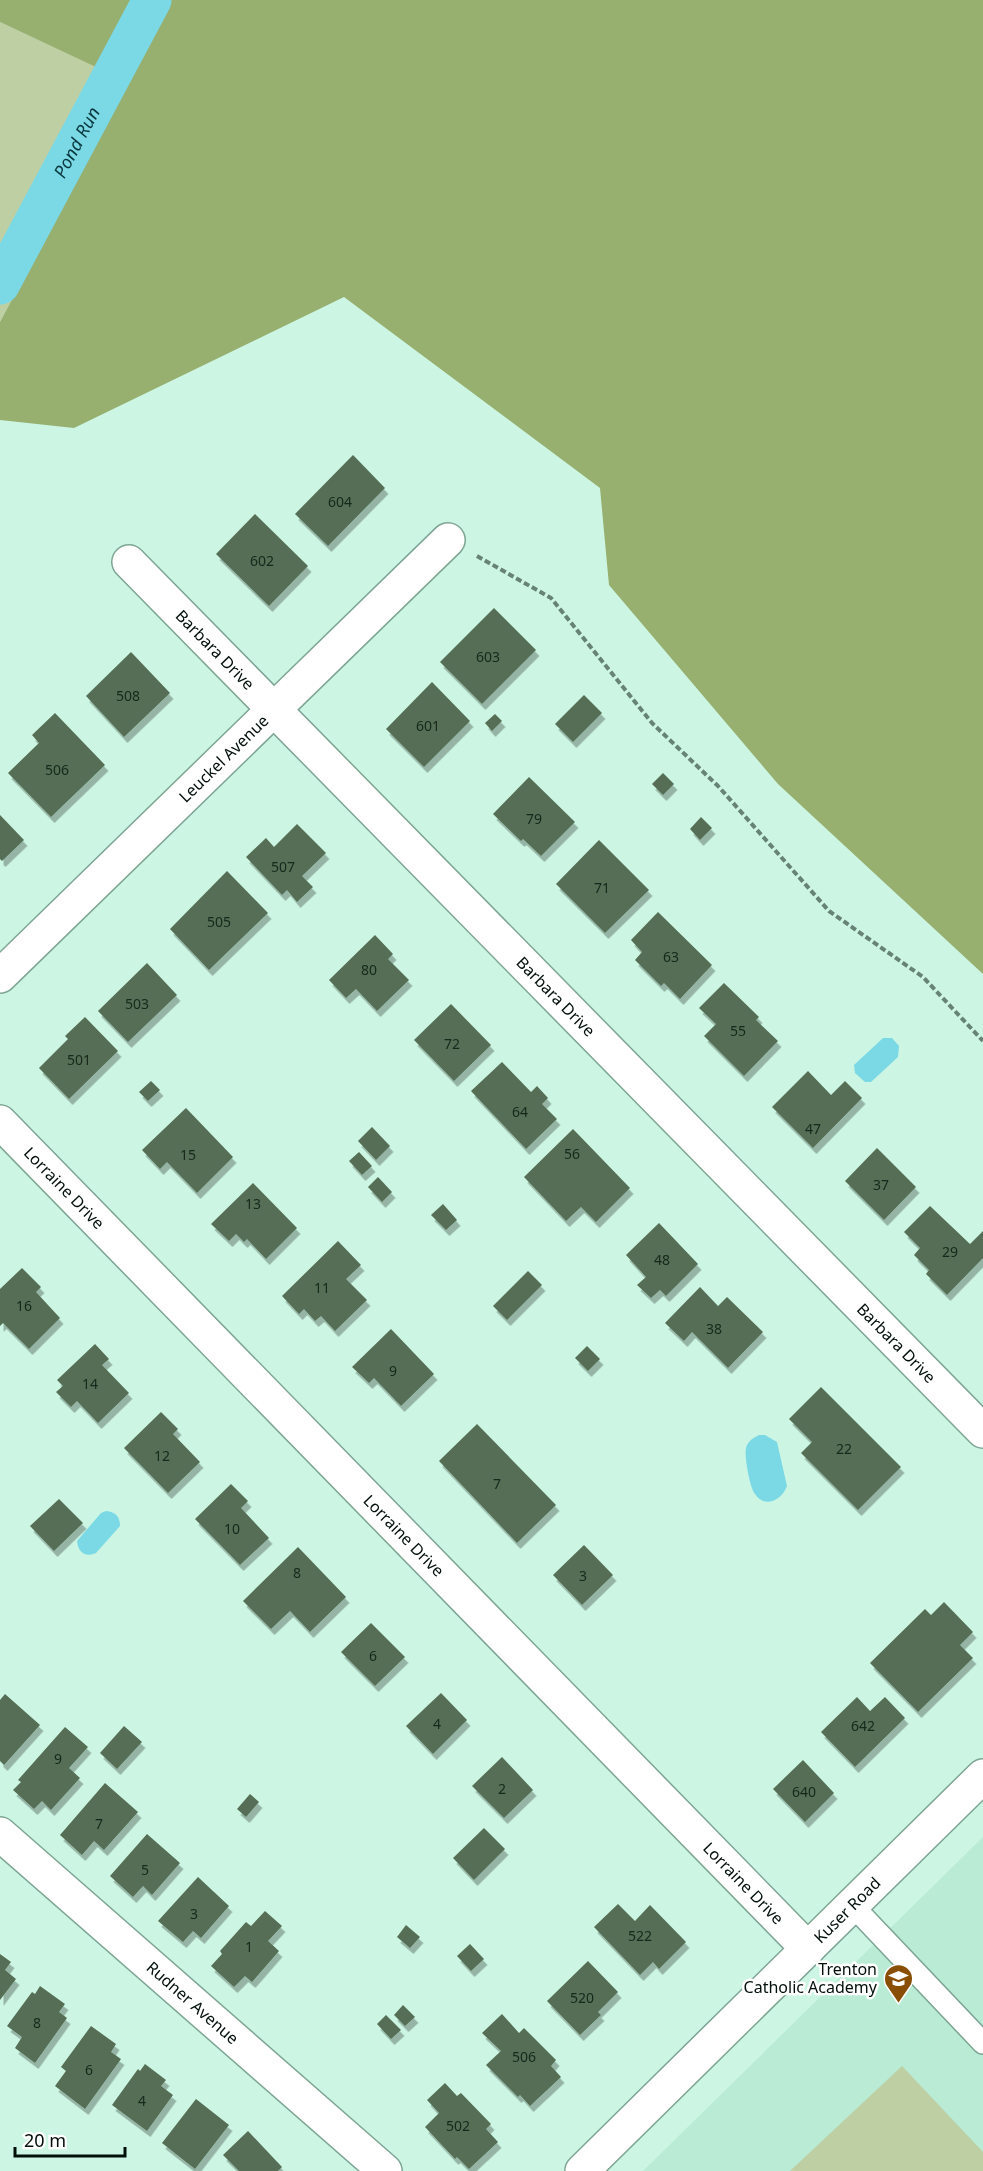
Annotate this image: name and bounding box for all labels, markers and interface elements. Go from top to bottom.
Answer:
water label: Pond Run [48,102,105,182]
house number: 604 [328,492,352,511]
house number: 602 [250,551,274,570]
street label: Barbara Drive [171,605,259,694]
house number: 603 [476,647,500,666]
house number: 508 [116,686,140,705]
street label: Leuckel Avenue [174,710,273,807]
house number: 601 [416,716,440,735]
house number: 506 [45,760,69,779]
house number: 79 [526,809,542,828]
house number: 507 [271,857,295,876]
house number: 71 [594,878,610,897]
house number: 505 [207,912,231,931]
house number: 63 [663,947,679,966]
street label: Barbara Drive [512,952,600,1041]
house number: 80 [361,960,377,979]
house number: 503 [125,994,149,1013]
house number: 55 [730,1021,746,1040]
house number: 72 [444,1034,460,1053]
house number: 501 [67,1050,91,1069]
house number: 64 [512,1102,528,1121]
house number: 47 [805,1119,821,1138]
street label: Lorraine Drive [19,1142,109,1234]
house number: 56 [564,1144,580,1163]
house number: 15 [180,1145,196,1164]
house number: 37 [873,1175,889,1194]
house number: 13 [245,1194,261,1213]
house number: 29 [942,1242,958,1261]
house number: 48 [654,1250,670,1269]
house number: 11 [314,1278,330,1297]
house number: 16 [16,1296,32,1315]
street label: Barbara Drive [852,1298,941,1388]
house number: 38 [706,1319,722,1338]
house number: 9 [389,1361,397,1380]
house number: 14 [82,1374,98,1393]
house number: 22 [836,1439,852,1458]
house number: 12 [154,1446,170,1465]
house number: 7 [493,1474,501,1493]
street label: Lorraine Drive [359,1490,449,1581]
house number: 10 [224,1519,240,1538]
house number: 8 [293,1563,301,1582]
house number: 3 [579,1566,587,1585]
house number: 6 [369,1646,377,1665]
house number: 4 [433,1714,441,1733]
house number: 642 [851,1716,875,1735]
house number: 9 [54,1749,62,1768]
house number: 2 [498,1779,506,1798]
house number: 640 [792,1782,816,1801]
house number: 7 [95,1814,103,1833]
street label: Lorraine Drive [698,1837,789,1929]
house number: 5 [141,1860,149,1879]
street label: Kuser Road [809,1872,885,1948]
house number: 3 [190,1904,198,1923]
house number: 522 [628,1926,652,1945]
house number: 1 [245,1937,253,1956]
street label: Rudner Avenue [142,1956,243,2049]
place label: Trenton Catholic Academy [744,1958,878,1998]
school or university icon: Trenton Catholic Academy [882,1962,914,2004]
house number: 520 [570,1988,594,2007]
house number: 8 [33,2013,41,2032]
house number: 506 [512,2047,536,2066]
house number: 6 [85,2060,93,2079]
house number: 4 [138,2091,146,2110]
house number: 502 [446,2116,470,2135]
scale bar [15,2120,124,2158]
text: 20 m [24,2128,66,2152]

